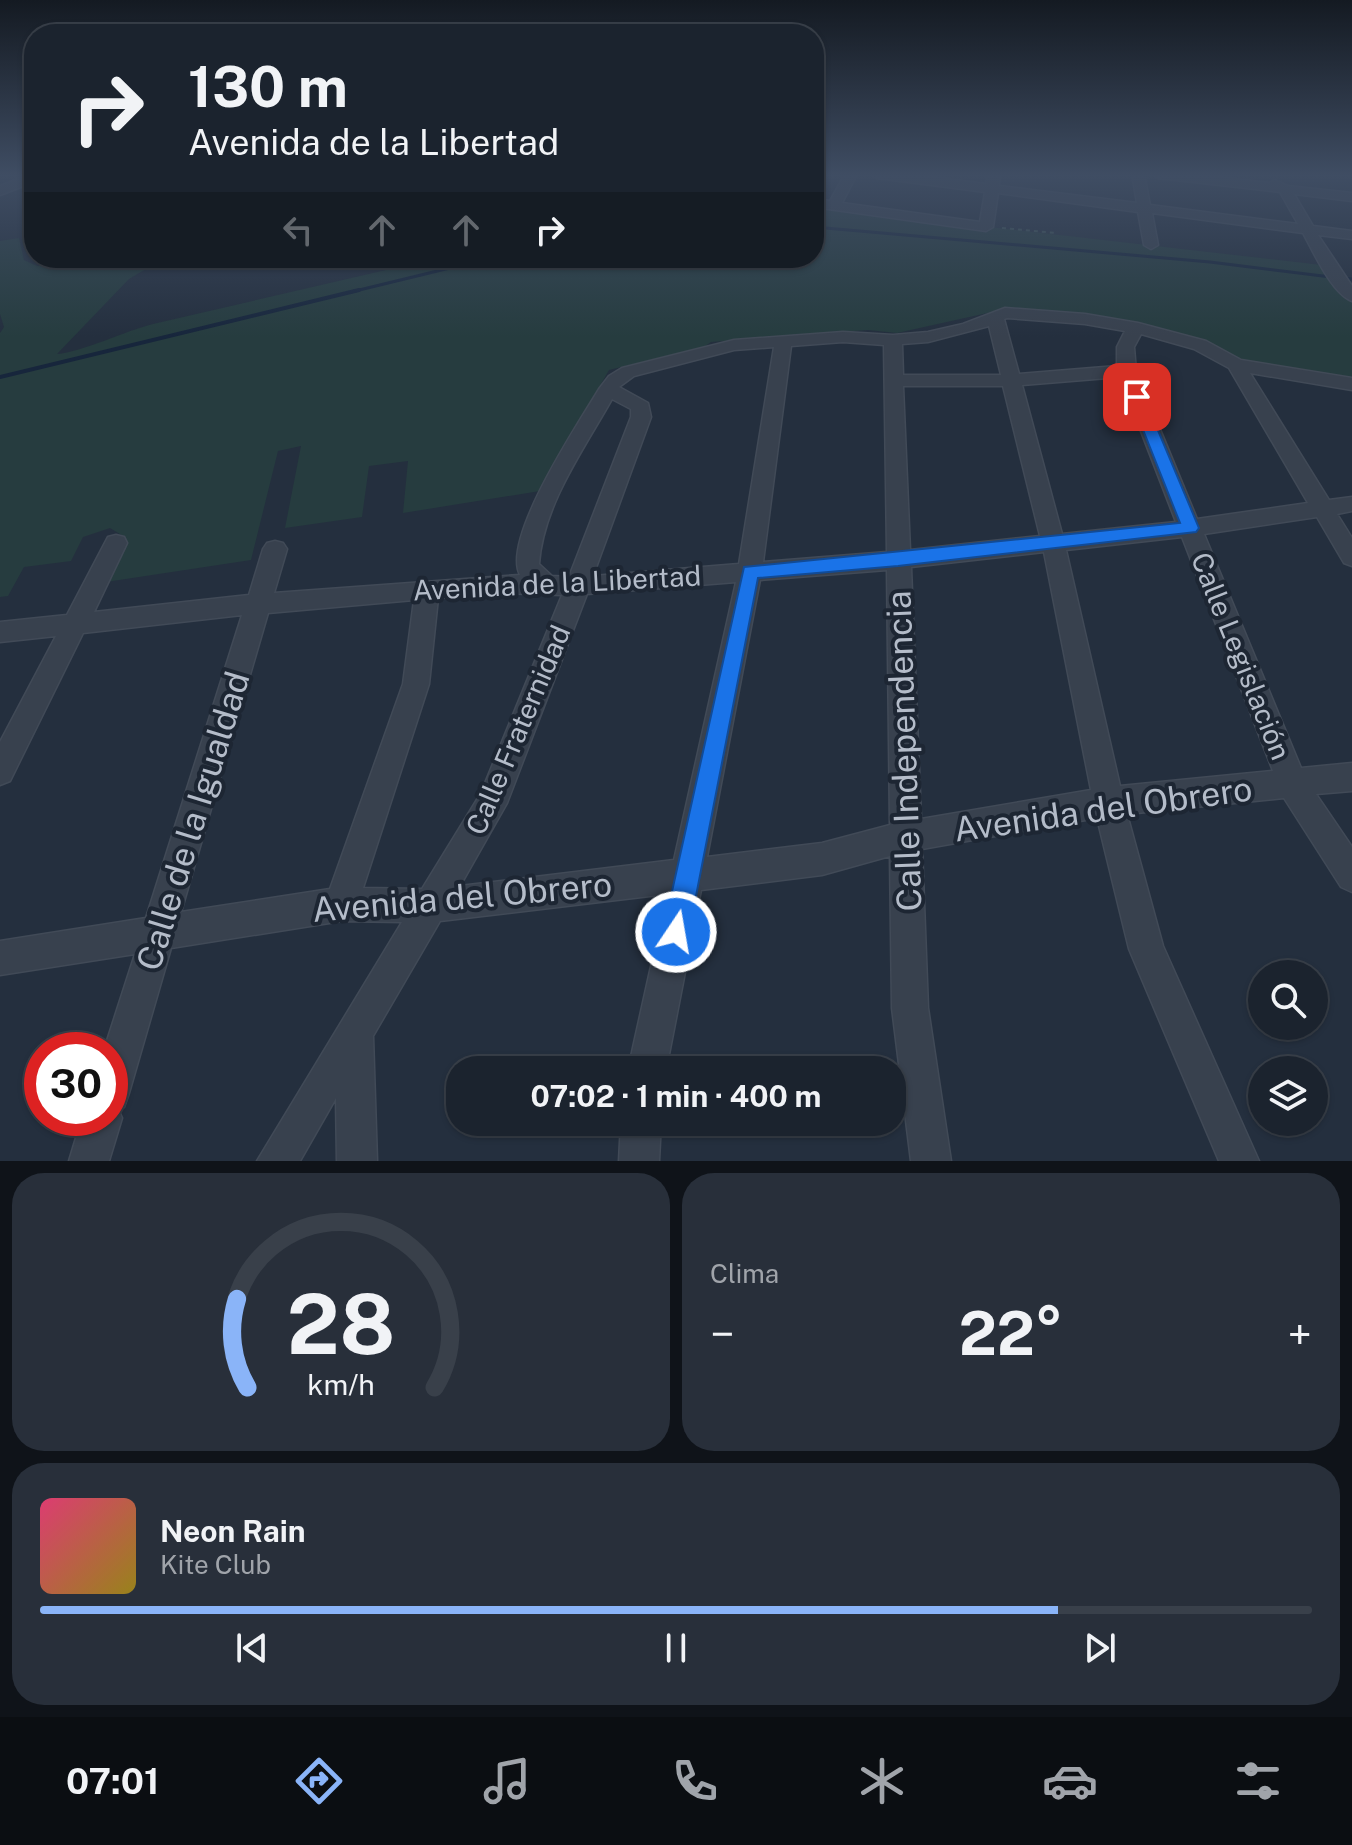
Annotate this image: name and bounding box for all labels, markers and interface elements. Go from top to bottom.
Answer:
text: 130 m [188,54,348,120]
icon: right [56,56,160,160]
text: Avenida de la Libertad [188,121,559,163]
icon: left [276,208,320,252]
icon: ahead [360,208,404,252]
icon: ahead [444,208,488,252]
icon: right [528,208,572,252]
pin [1103,363,1171,431]
icon: arrive [1115,375,1159,419]
street label: Calle Legislación [1185,547,1298,764]
street label: Avenida de la Libertad [412,558,702,607]
street label: Calle Independencia [878,590,930,912]
street label: Calle Fraternidad [459,620,577,839]
street label: Calle de la Igualdad [129,667,257,975]
street label: Avenida del Obrero [951,768,1255,850]
street label: Avenida del Obrero [310,864,614,930]
position arrow [634,890,718,974]
map controls [1248,960,1328,1136]
button: search [1248,960,1328,1040]
speed limit sign: 30 [24,1032,128,1136]
button: layers [1248,1056,1328,1136]
text: 07:02 · 1 min · 400 m [531,1078,821,1114]
text: Clima [710,1258,779,1289]
text: 28 [287,1275,395,1373]
text: 22° [959,1298,1063,1369]
text: − [710,1308,734,1360]
text: + [1288,1308,1312,1360]
text: km/h [307,1368,375,1401]
text: Neon Rain [160,1513,306,1549]
text: Kite Club [160,1549,271,1580]
icon: previous [230,1626,274,1670]
icon: pause [654,1626,698,1670]
icon: next [1078,1626,1122,1670]
icon: directions [291,1753,347,1809]
icon: music [479,1753,535,1809]
icon: phone [667,1753,723,1809]
icon: climate [854,1753,910,1809]
icon: car [1042,1753,1098,1809]
icon: filters [1230,1753,1286,1809]
text: 07:01 [66,1760,159,1802]

